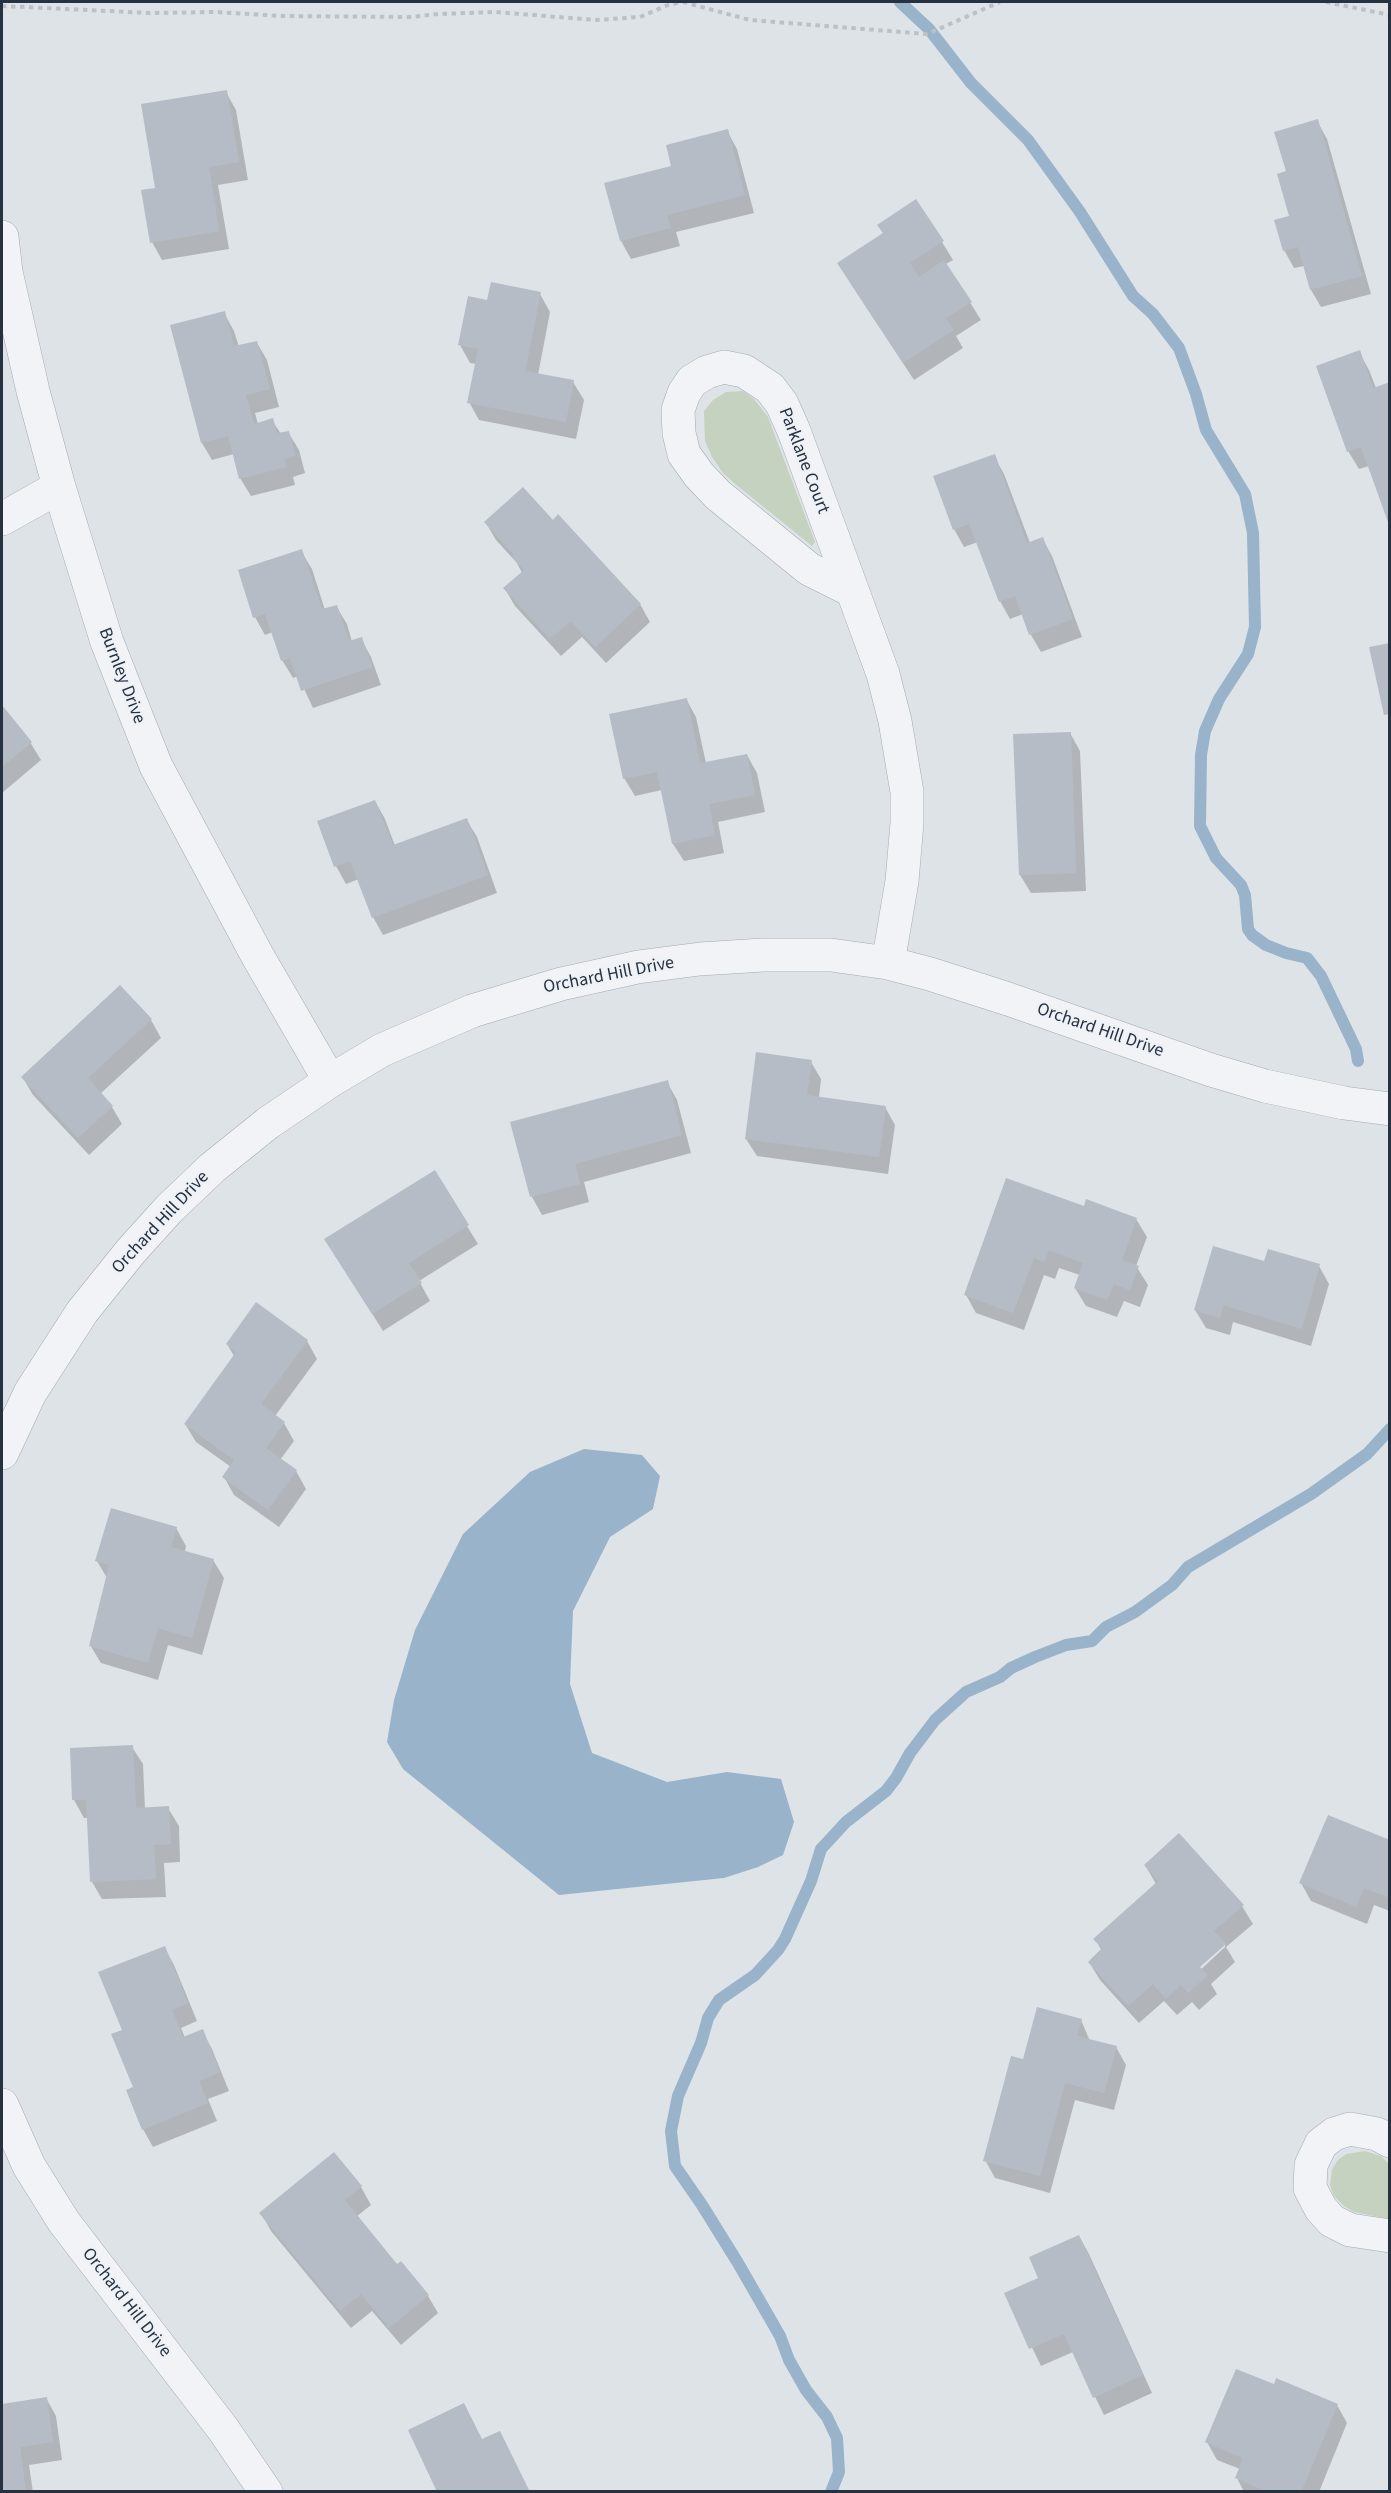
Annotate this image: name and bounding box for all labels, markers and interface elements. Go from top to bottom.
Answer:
street label: Parklane Court [773,405,833,517]
street label: Burnley Drive [93,625,149,727]
street label: Orchard Hill Drive [542,953,676,999]
street label: Orchard Hill Drive [1034,999,1166,1063]
street label: Orchard Hill Drive [108,1167,214,1279]
street label: Orchard Hill Drive [77,2244,175,2362]

